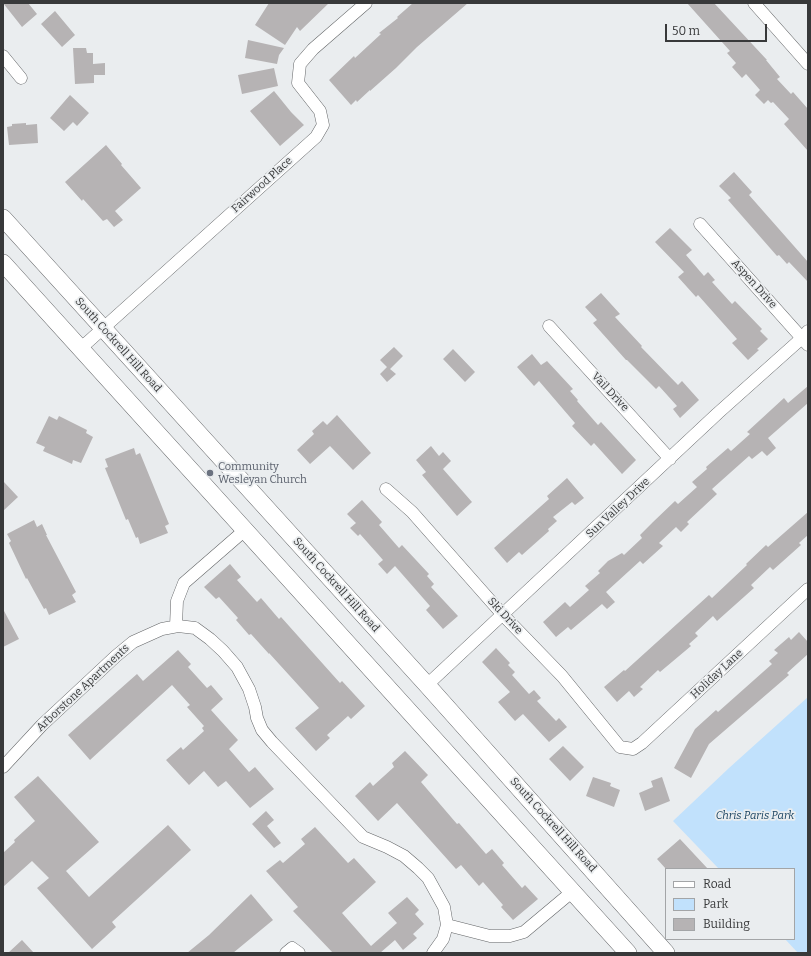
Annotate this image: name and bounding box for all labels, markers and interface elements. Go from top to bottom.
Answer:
scale bar [667,16,769,42]
text: 50 m [672,24,700,38]
street label: Fairwood Place [229,154,295,216]
street label: Aspen Drive [728,257,780,311]
street label: South Cockrell Hill Road [72,295,164,395]
street label: Vail Drive [589,370,631,414]
place label: Community Wesleyan Church [218,460,307,486]
marker: Community Wesleyan Church [205,468,215,478]
street label: Sun Valley Drive [583,475,653,541]
street label: South Cockrell Hill Road [290,535,382,635]
street label: Ski Drive [485,595,525,637]
street label: Arborstone Apartments [34,642,132,734]
street label: Holiday Lane [688,647,746,701]
street label: South Cockrell Hill Road [507,775,599,875]
park label: Chris Paris Park [716,809,794,823]
legend [665,868,795,940]
text: Road [703,877,731,891]
text: Park [703,897,728,911]
text: Building [703,917,750,931]

